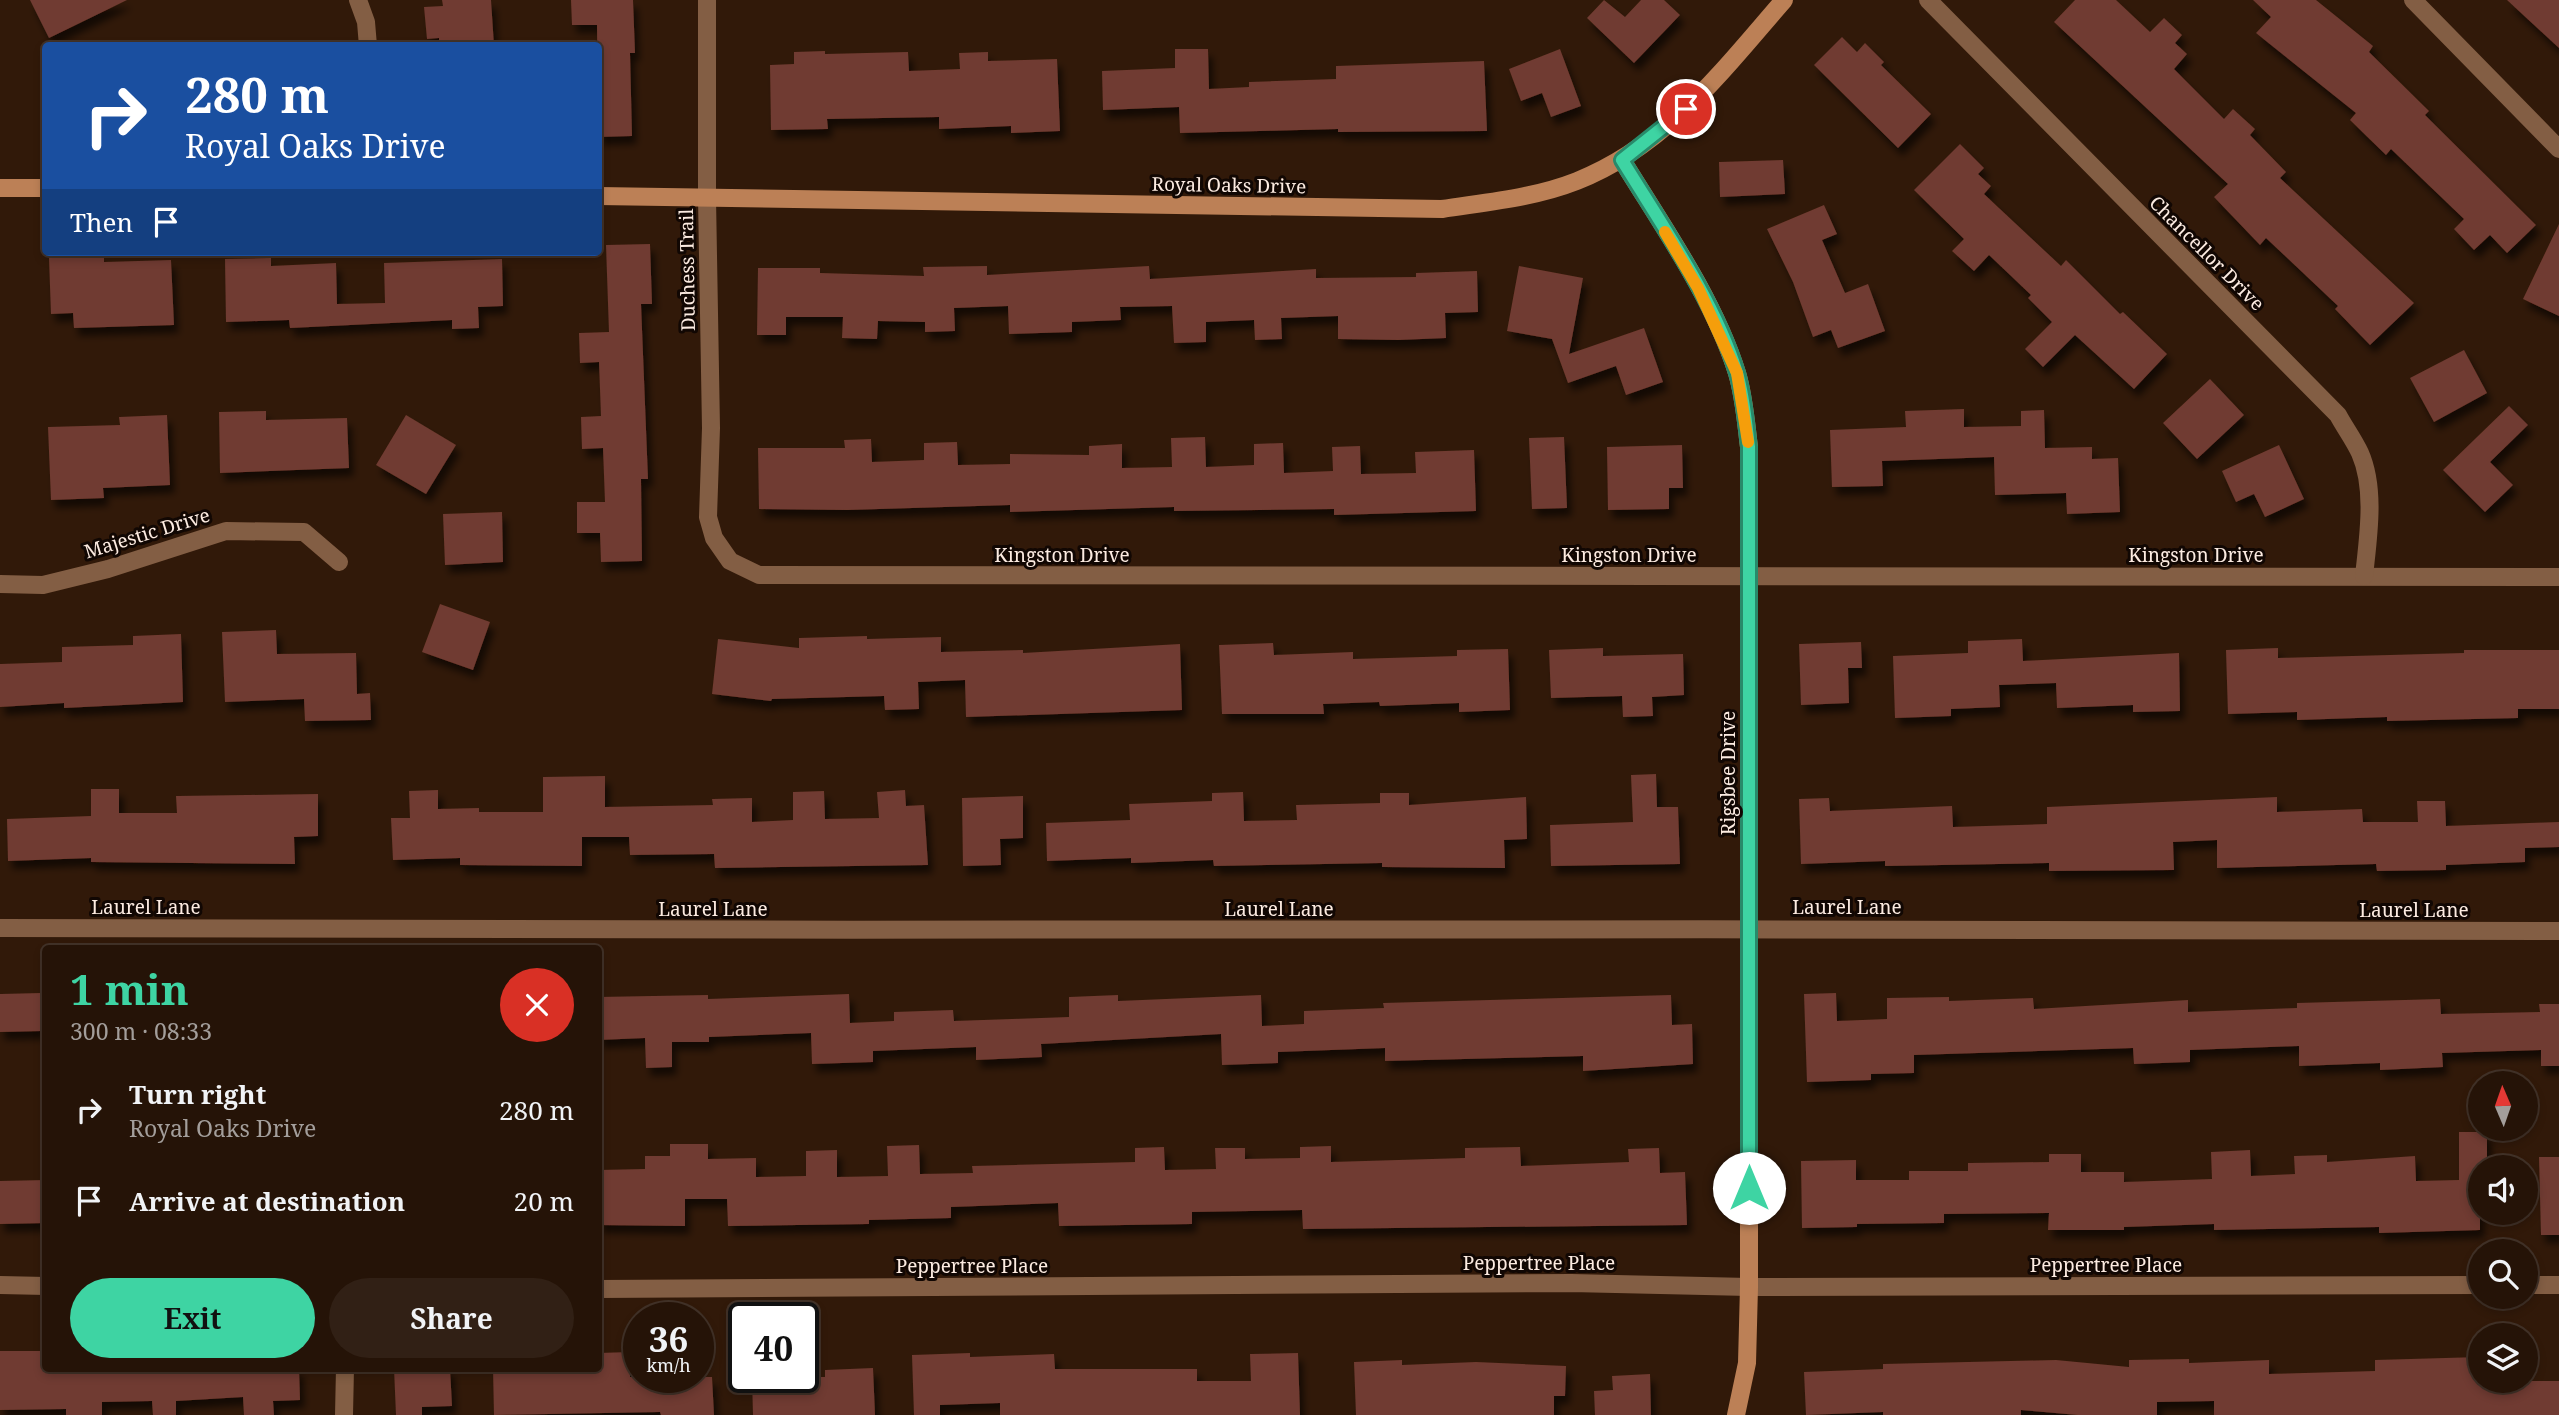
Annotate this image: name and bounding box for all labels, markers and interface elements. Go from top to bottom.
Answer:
text: 280 m [185,61,329,127]
icon: right [70,70,161,161]
pin [1656,79,1716,139]
icon: arrive [1667,90,1705,128]
text: Royal Oaks Drive [185,124,446,167]
street label: Royal Oaks Drive [1151,171,1307,199]
street label: Chancellor Drive [2144,190,2270,316]
icon: arrive [147,203,185,241]
text: Then [70,204,133,240]
street label: Duchess Trail [673,208,701,331]
street label: Majestic Drive [81,502,213,564]
street label: Kingston Drive [994,542,1130,568]
street label: Kingston Drive [1561,542,1697,568]
street label: Kingston Drive [2128,542,2264,568]
street label: Rigsbee Drive [1715,711,1741,835]
street label: Laurel Lane [91,894,201,920]
street label: Laurel Lane [1792,894,1902,920]
street label: Laurel Lane [658,896,768,922]
street label: Laurel Lane [1224,896,1334,922]
street label: Laurel Lane [2359,897,2469,923]
text: 1 min [70,960,189,1017]
button: close [500,968,574,1042]
text: 300 m · 08:33 [70,1015,212,1047]
north arrow [2468,1071,2538,1141]
map controls [2468,1071,2538,1393]
text: Turn right [129,1076,266,1112]
icon: right [70,1091,108,1129]
text: 280 m [499,1092,574,1128]
text: Royal Oaks Drive [129,1112,316,1144]
position arrow [1712,1151,1786,1225]
button: sound [2468,1155,2538,1225]
icon: arrive [70,1182,108,1220]
text: Arrive at destination [129,1183,405,1219]
text: 20 m [514,1183,574,1219]
button: search [2468,1239,2538,1309]
street label: Peppertree Place [1463,1250,1615,1276]
street label: Peppertree Place [2030,1252,2182,1278]
street label: Peppertree Place [896,1253,1048,1279]
button: Exit [70,1278,315,1358]
button: Share [329,1278,574,1358]
speed limit sign: 40 [728,1302,819,1393]
text: 36 [649,1315,688,1362]
button: layers [2468,1323,2538,1393]
text: km/h [646,1353,691,1377]

